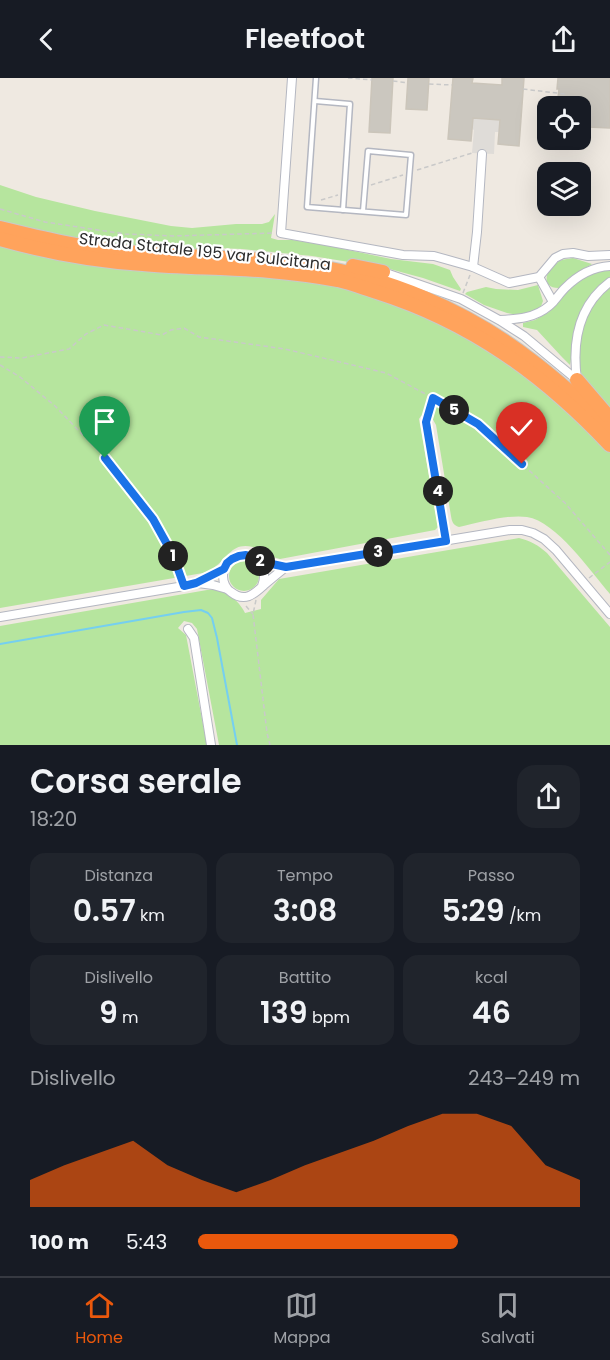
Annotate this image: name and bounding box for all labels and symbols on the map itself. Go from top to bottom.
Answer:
street label: Strada Statale 195 var Sulcitana [78,227,332,276]
pin: 5 [439,395,469,425]
pin [79,396,130,458]
pin [496,402,547,464]
pin: 4 [423,476,453,506]
pin: 3 [363,537,393,567]
pin: 1 [158,541,188,571]
pin: 2 [245,546,275,576]

